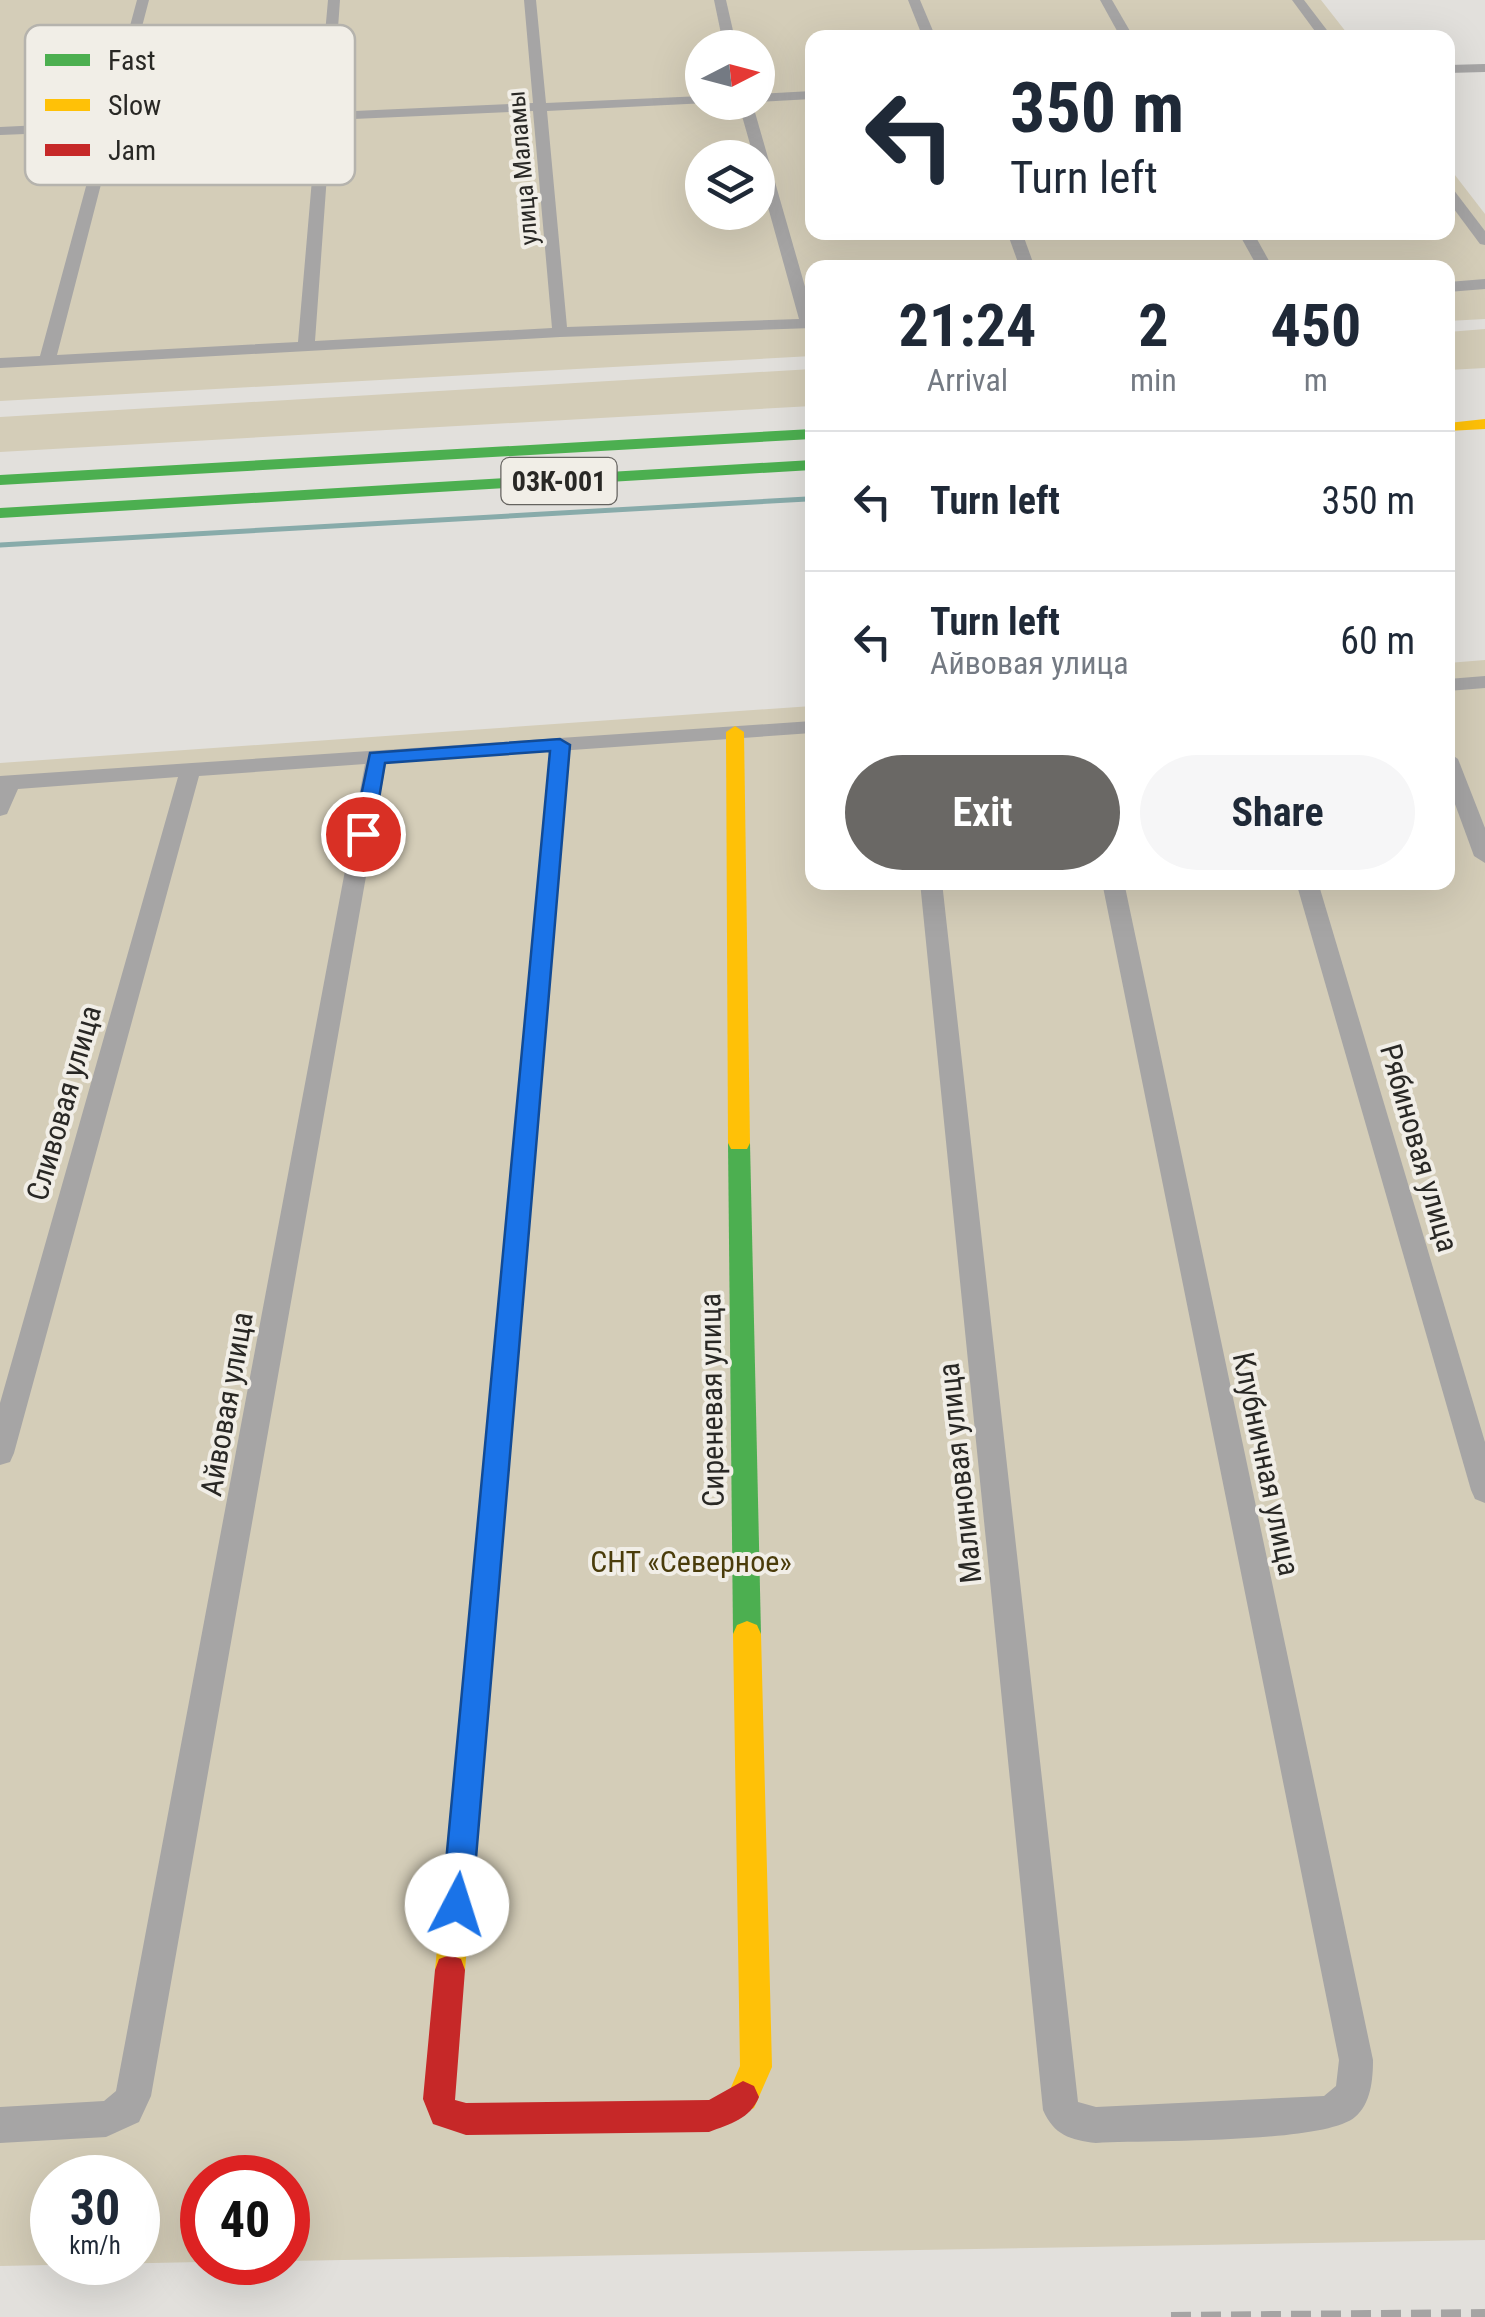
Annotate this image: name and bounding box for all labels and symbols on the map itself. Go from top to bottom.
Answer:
legend [25,25,355,185]
north arrow [685,30,775,120]
text: Fast [108,44,155,77]
text: Slow [108,89,161,122]
street label: улица Маламы [501,90,544,246]
text: Jam [108,134,156,167]
road number: 03К-001 [502,458,616,504]
pin [321,792,406,877]
street label: Сливовая улица [19,1001,108,1204]
street label: Рябиновая улица [1373,1040,1466,1256]
street label: Сиреневая улица [692,1293,731,1507]
street label: Айвовая улица [193,1309,260,1499]
street label: Клубничная улица [1226,1349,1307,1579]
street label: Малиновая улица [931,1361,988,1585]
park label: СНТ «Северное» [590,1544,792,1579]
position arrow [405,1853,509,1957]
speed limit sign: 40 [180,2155,310,2285]

